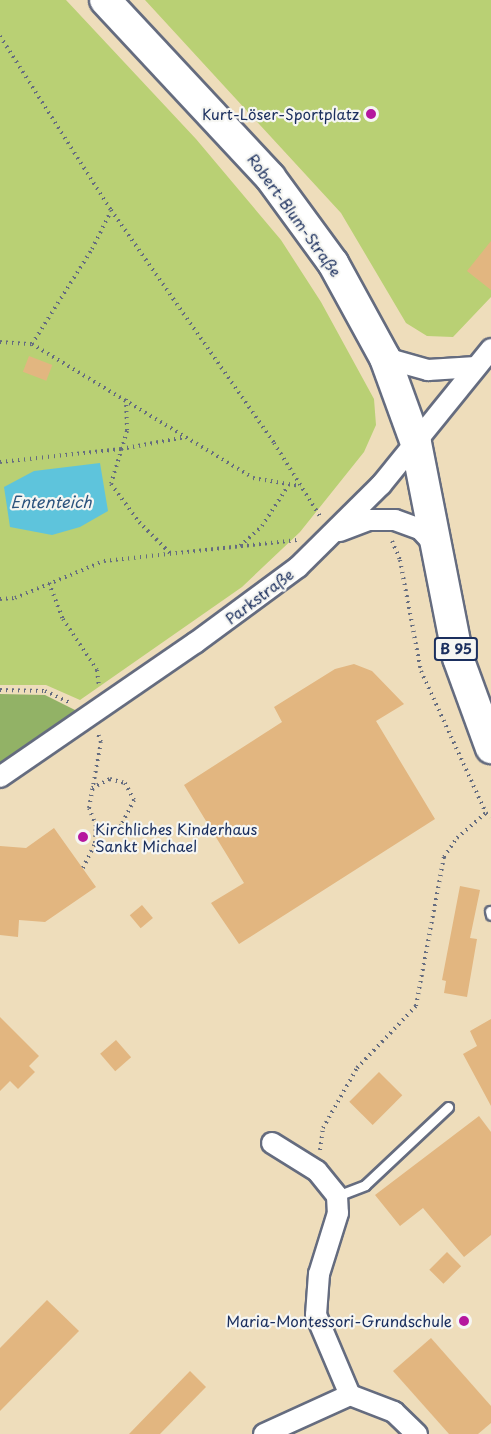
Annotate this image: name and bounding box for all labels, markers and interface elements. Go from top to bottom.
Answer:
place label: Kurt-Löser-Sportplatz [202,105,359,123]
marker: Kurt-Löser-Sportplatz [364,107,378,121]
street label: Robert-Blum-Straße [244,150,346,280]
water label: Ententeich [10,491,92,511]
street label: Parkstraße [221,565,297,627]
road number: B 95 [434,638,478,660]
place label: Kirchliches Kinderhaus Sankt Michael [95,819,258,854]
marker: Kirchliches Kinderhaus Sankt Michael [76,830,90,844]
place label: Maria-Montessori-Grundschule [226,1312,452,1330]
marker: Maria-Montessori-Grundschule [457,1314,471,1328]

